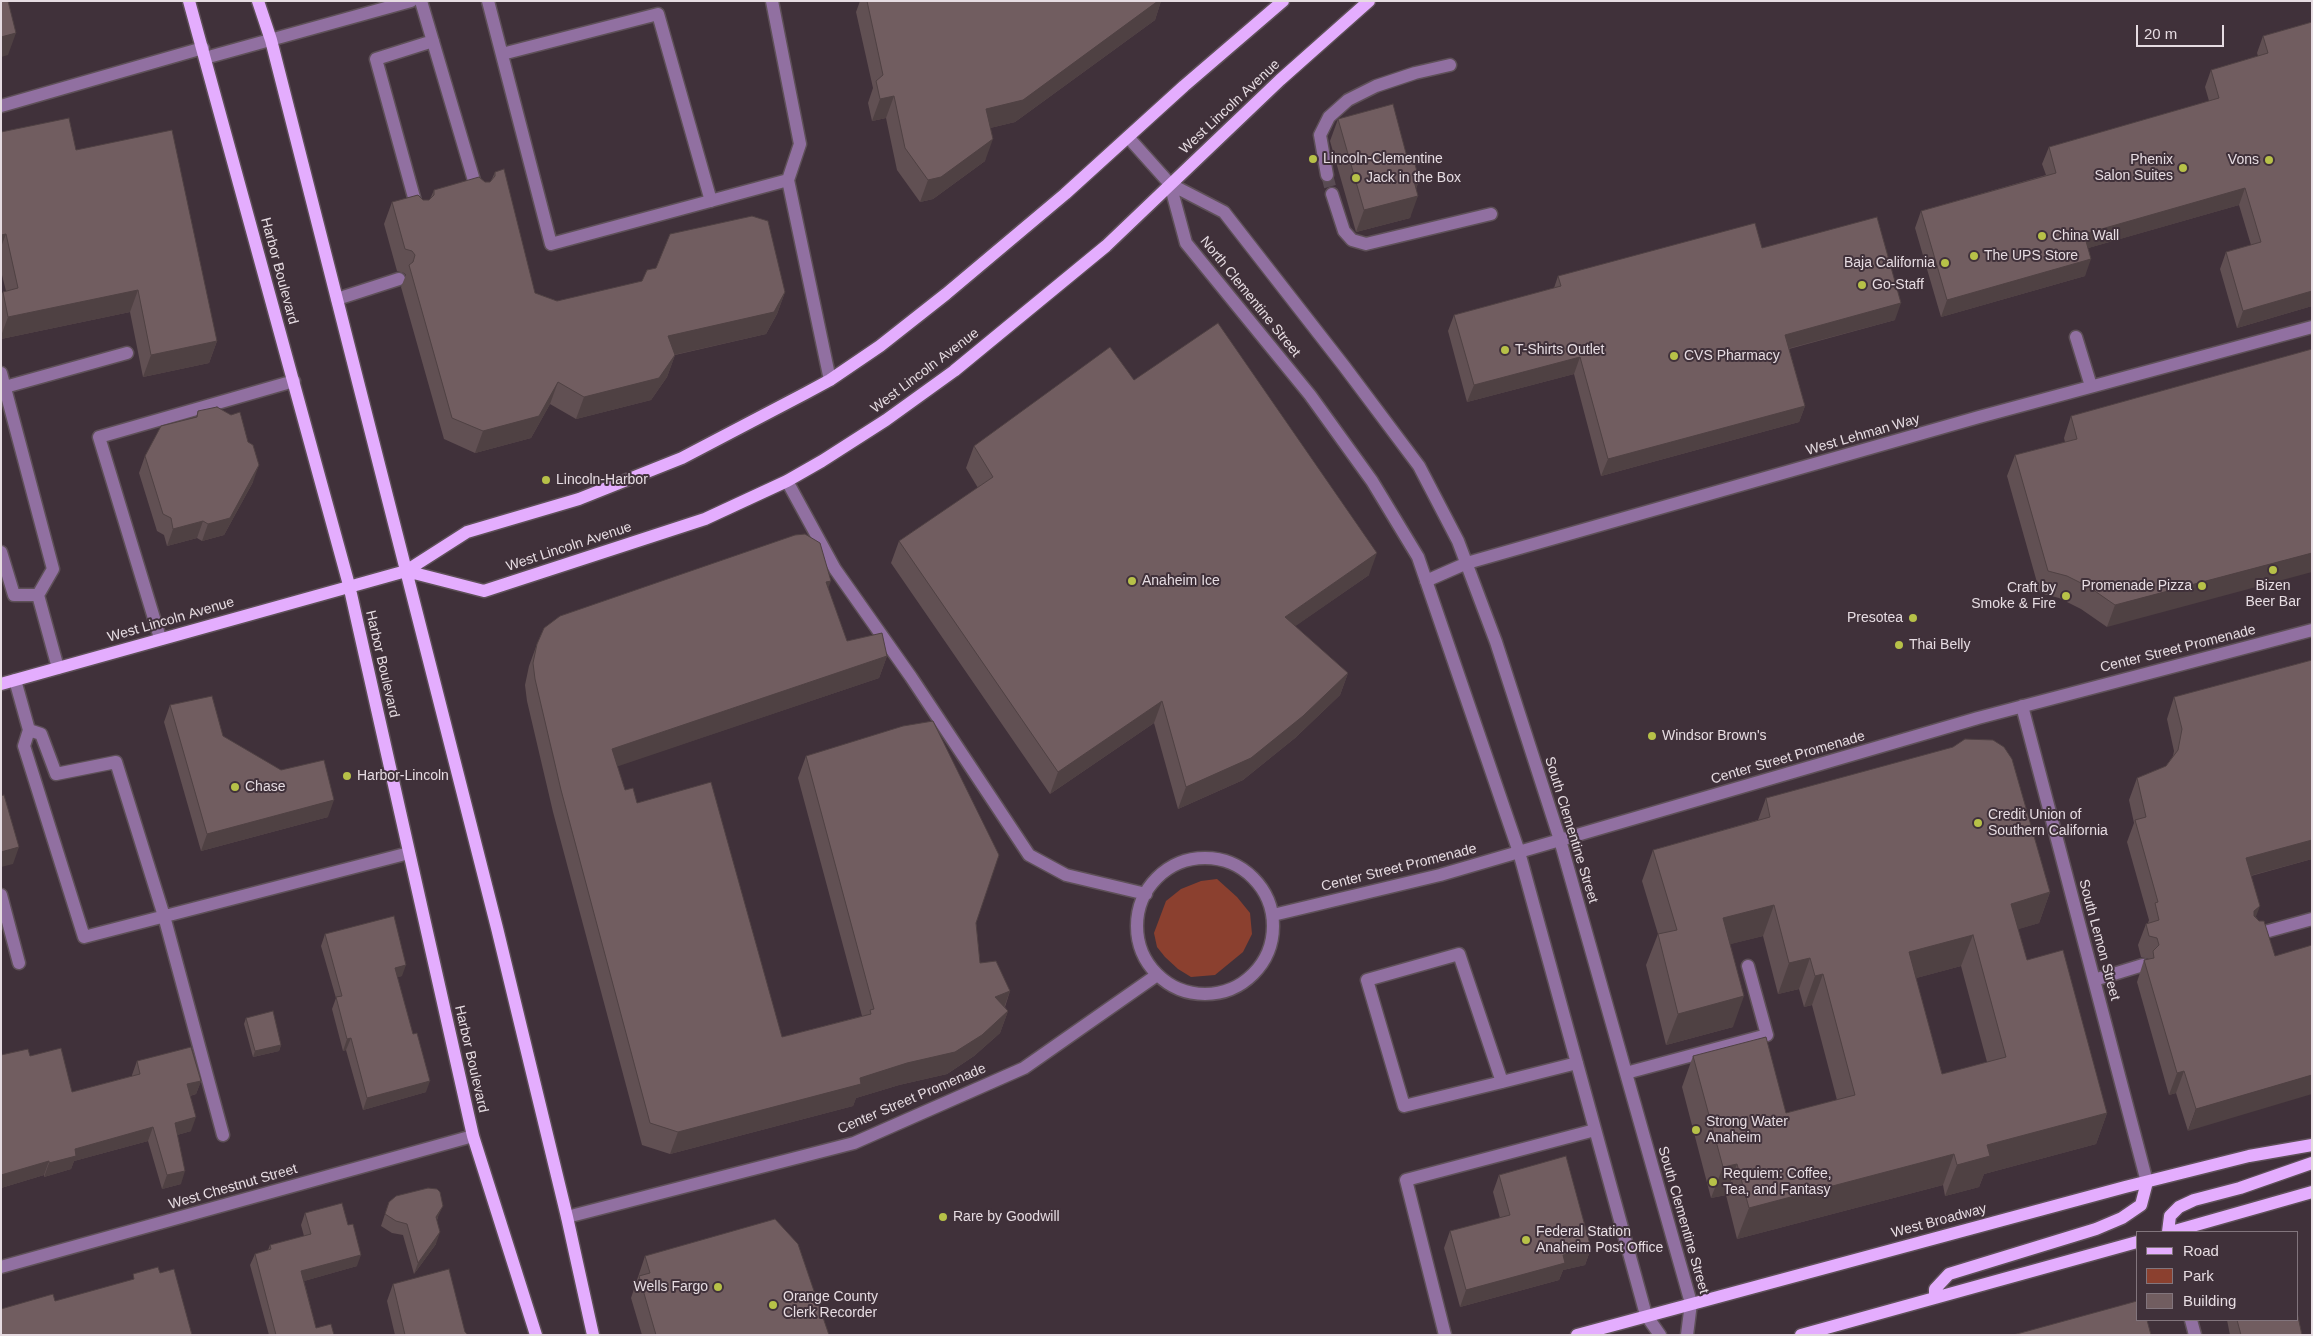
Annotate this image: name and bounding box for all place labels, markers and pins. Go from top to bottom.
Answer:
place label: Lincoln-Clementine [1323,151,1443,167]
place label: Phenix Salon Suites [2094,152,2173,184]
place label: Vons [2228,152,2259,168]
marker: Lincoln-Clementine [1307,153,1319,165]
marker: Vons [2263,154,2275,166]
marker: Phenix Salon Suites [2177,162,2189,174]
place label: Jack in the Box [1366,170,1461,186]
marker: Jack in the Box [1350,172,1362,184]
place label: China Wall [2052,228,2119,244]
marker: China Wall [2036,230,2048,242]
place label: The UPS Store [1984,248,2078,264]
marker: The UPS Store [1968,250,1980,262]
place label: Baja California [1844,255,1935,271]
marker: Baja California [1939,257,1951,269]
place label: Go-Staff [1872,277,1924,293]
marker: Go-Staff [1856,279,1868,291]
place label: T-Shirts Outlet [1515,342,1604,358]
marker: T-Shirts Outlet [1499,344,1511,356]
place label: CVS Pharmacy [1684,348,1780,364]
marker: CVS Pharmacy [1668,350,1680,362]
place label: Lincoln-Harbor [556,472,648,488]
marker: Lincoln-Harbor [540,474,552,486]
marker: Bizen Beer Bar [2267,564,2279,576]
place label: Anaheim Ice [1142,573,1220,589]
marker: Anaheim Ice [1126,575,1138,587]
place label: Promenade Pizza [2081,578,2192,594]
place label: Bizen Beer Bar [2245,578,2301,610]
place label: Craft by Smoke & Fire [1971,580,2056,612]
marker: Promenade Pizza [2196,580,2208,592]
marker: Craft by Smoke & Fire [2060,590,2072,602]
place label: Presotea [1847,610,1903,626]
marker: Presotea [1907,612,1919,624]
place label: Thai Belly [1909,637,1970,653]
marker: Thai Belly [1893,639,1905,651]
place label: Windsor Brown's [1662,728,1767,744]
marker: Windsor Brown's [1646,730,1658,742]
place label: Harbor-Lincoln [357,768,449,784]
marker: Harbor-Lincoln [341,770,353,782]
place label: Chase [245,779,285,795]
marker: Chase [229,781,241,793]
place label: Credit Union of Southern California [1988,807,2108,840]
marker: Credit Union of Southern California [1972,817,1984,829]
place label: Strong Water Anaheim [1706,1114,1788,1146]
marker: Strong Water Anaheim [1690,1124,1702,1136]
place label: Requiem: Coffee, Tea, and Fantasy [1723,1166,1832,1198]
marker: Requiem: Coffee, Tea, and Fantasy [1707,1176,1719,1188]
place label: Rare by Goodwill [953,1209,1060,1225]
marker: Rare by Goodwill [937,1211,949,1223]
place label: Federal Station Anaheim Post Office [1536,1224,1663,1256]
marker: Federal Station Anaheim Post Office [1520,1234,1532,1246]
place label: Wells Fargo [634,1279,708,1295]
marker: Wells Fargo [712,1281,724,1293]
place label: Orange County Clerk Recorder [783,1289,878,1321]
marker: Orange County Clerk Recorder [767,1299,779,1311]

